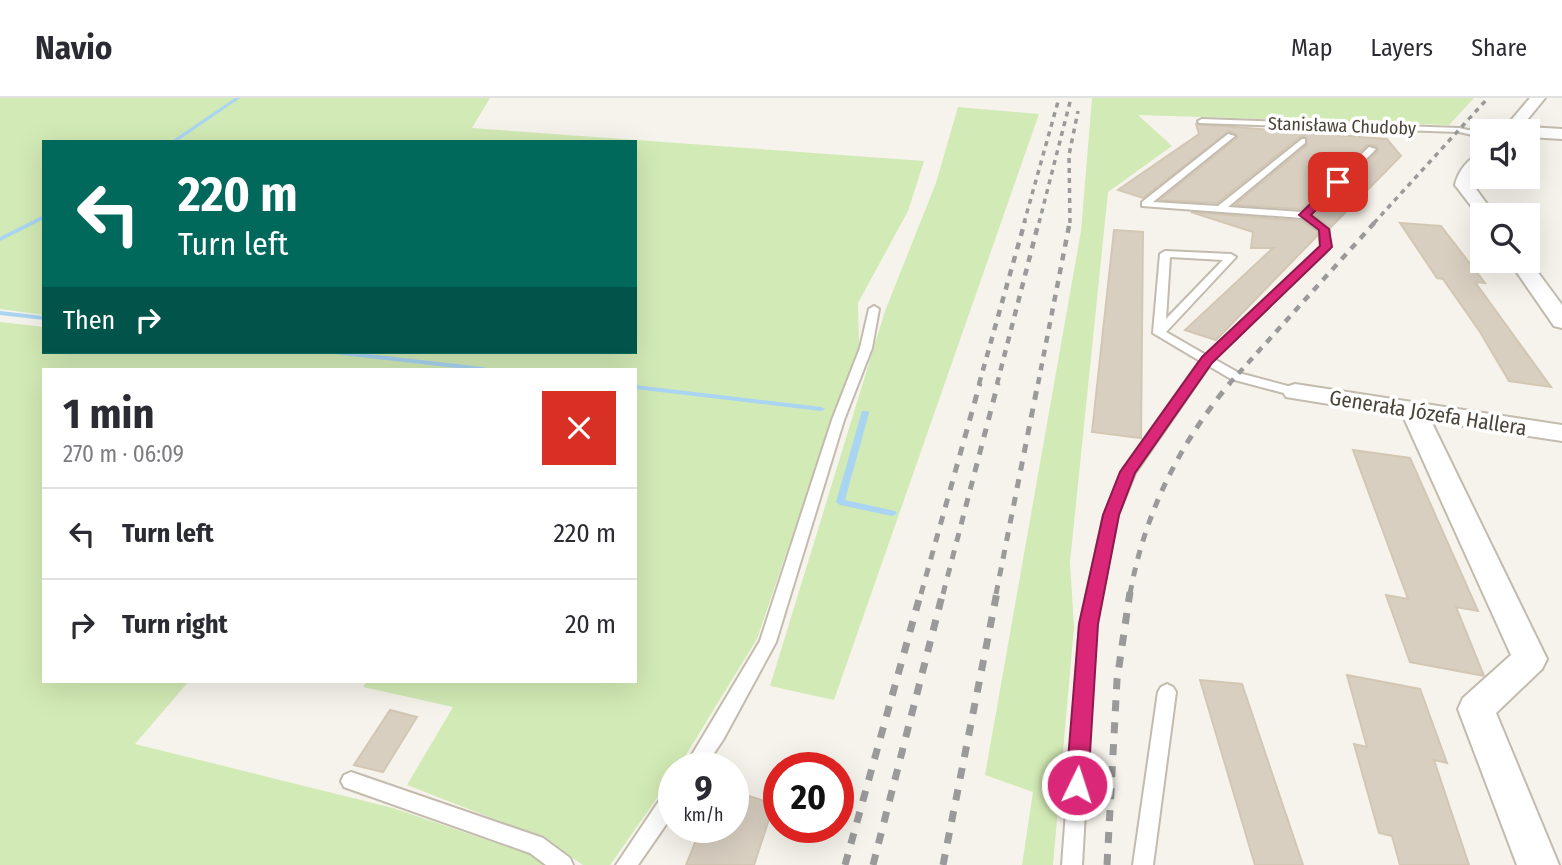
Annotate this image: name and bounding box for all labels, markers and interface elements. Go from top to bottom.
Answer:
text: Navio [35,28,112,68]
text: Map [1291,34,1333,62]
text: Layers [1371,34,1433,62]
text: Share [1471,34,1527,62]
street label: Stanisława Chudoby [1268,112,1416,140]
map controls [1470,119,1540,273]
button: sound [1470,119,1540,189]
pin [1308,152,1368,212]
icon: arrive [1319,163,1357,201]
text: 220 m [178,165,298,224]
icon: left [63,168,154,259]
button: search [1470,203,1540,273]
text: Turn left [178,225,288,263]
icon: right [129,301,167,339]
text: Then [63,305,115,336]
street label: Generała Józefa Hallera [1328,385,1528,441]
text: 1 min [63,389,154,439]
button: close [542,391,616,465]
text: 270 m · 06:09 [63,440,184,468]
icon: left [63,515,101,553]
text: Turn left [122,518,214,549]
text: 220 m [553,518,616,549]
icon: right [63,606,101,644]
text: Turn right [122,609,228,640]
text: 20 m [565,609,616,640]
position arrow [1040,748,1114,822]
speed limit sign: 20 [763,752,854,843]
text: 9 [694,767,713,809]
text: km/h [683,804,724,826]

